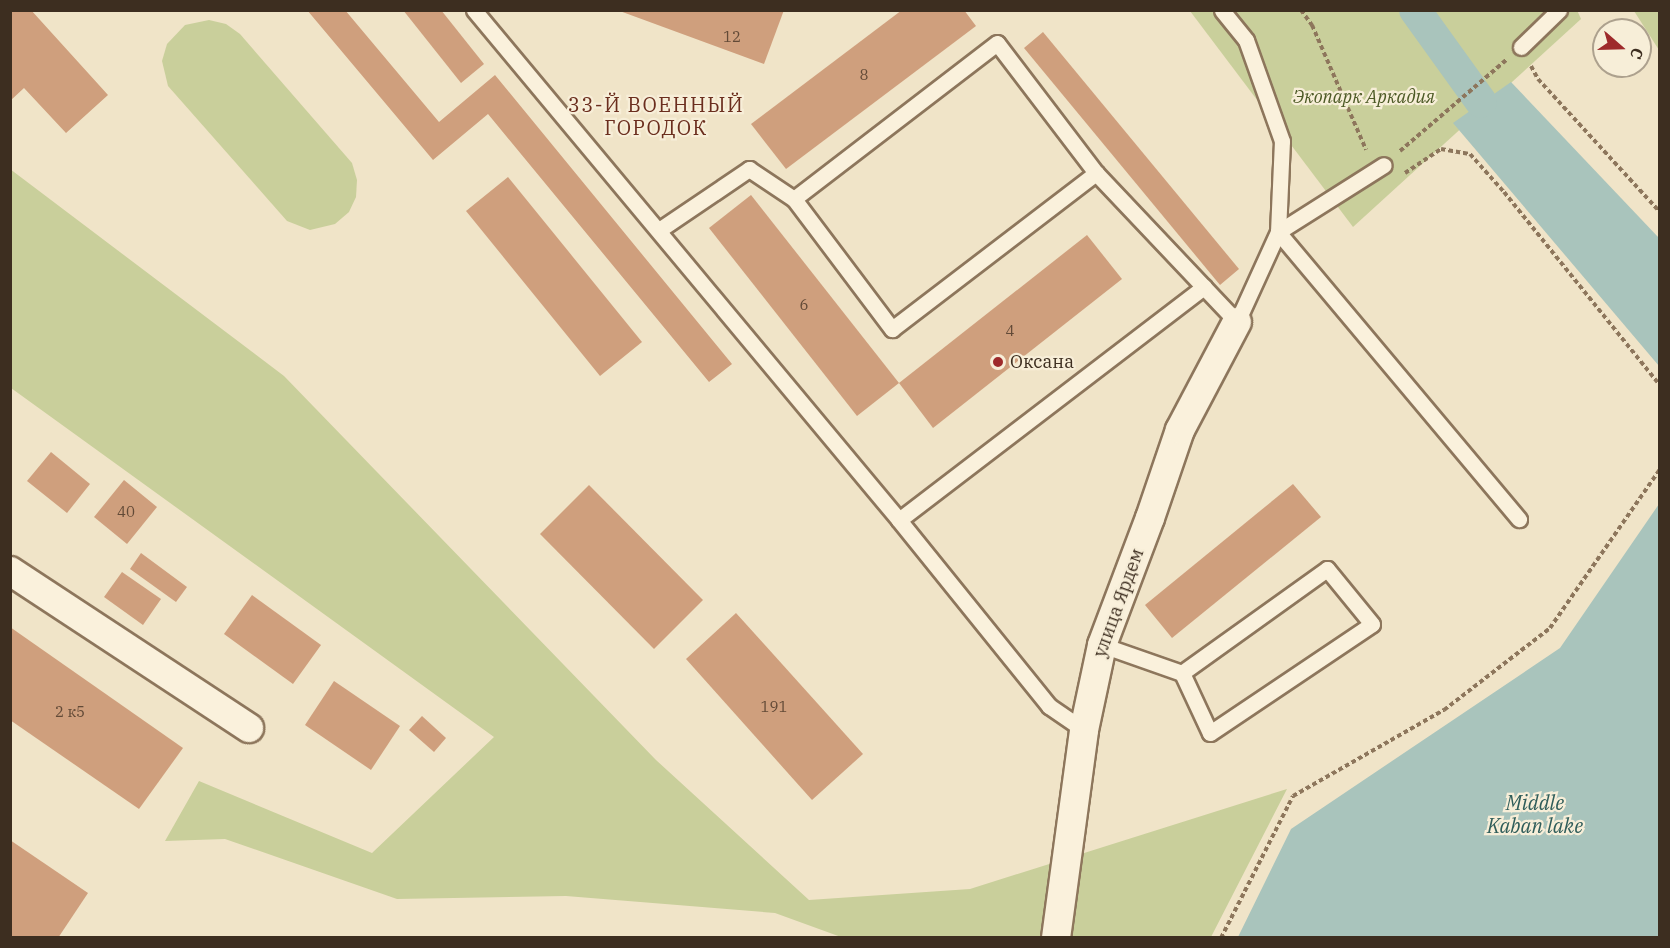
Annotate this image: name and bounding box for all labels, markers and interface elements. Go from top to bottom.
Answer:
north arrow [1592,18,1652,78]
house number: 12 [723,28,741,46]
text: С [1626,45,1648,62]
house number: 8 [860,66,868,84]
park label: Экопарк Аркадия [1293,86,1435,108]
district label: 33-Й ВОЕННЫЙ ГОРОДОК [568,92,744,139]
house number: 6 [800,296,808,314]
house number: 4 [1006,322,1014,340]
place label: Оксана [1010,351,1074,373]
marker: Оксана [991,355,1005,369]
house number: 40 [117,503,135,521]
street label: улица Ярдем [1089,546,1149,660]
house number: 191 [761,698,787,716]
house number: 2 к5 [55,703,85,721]
water label: Middle Kaban lake [1487,790,1583,837]

